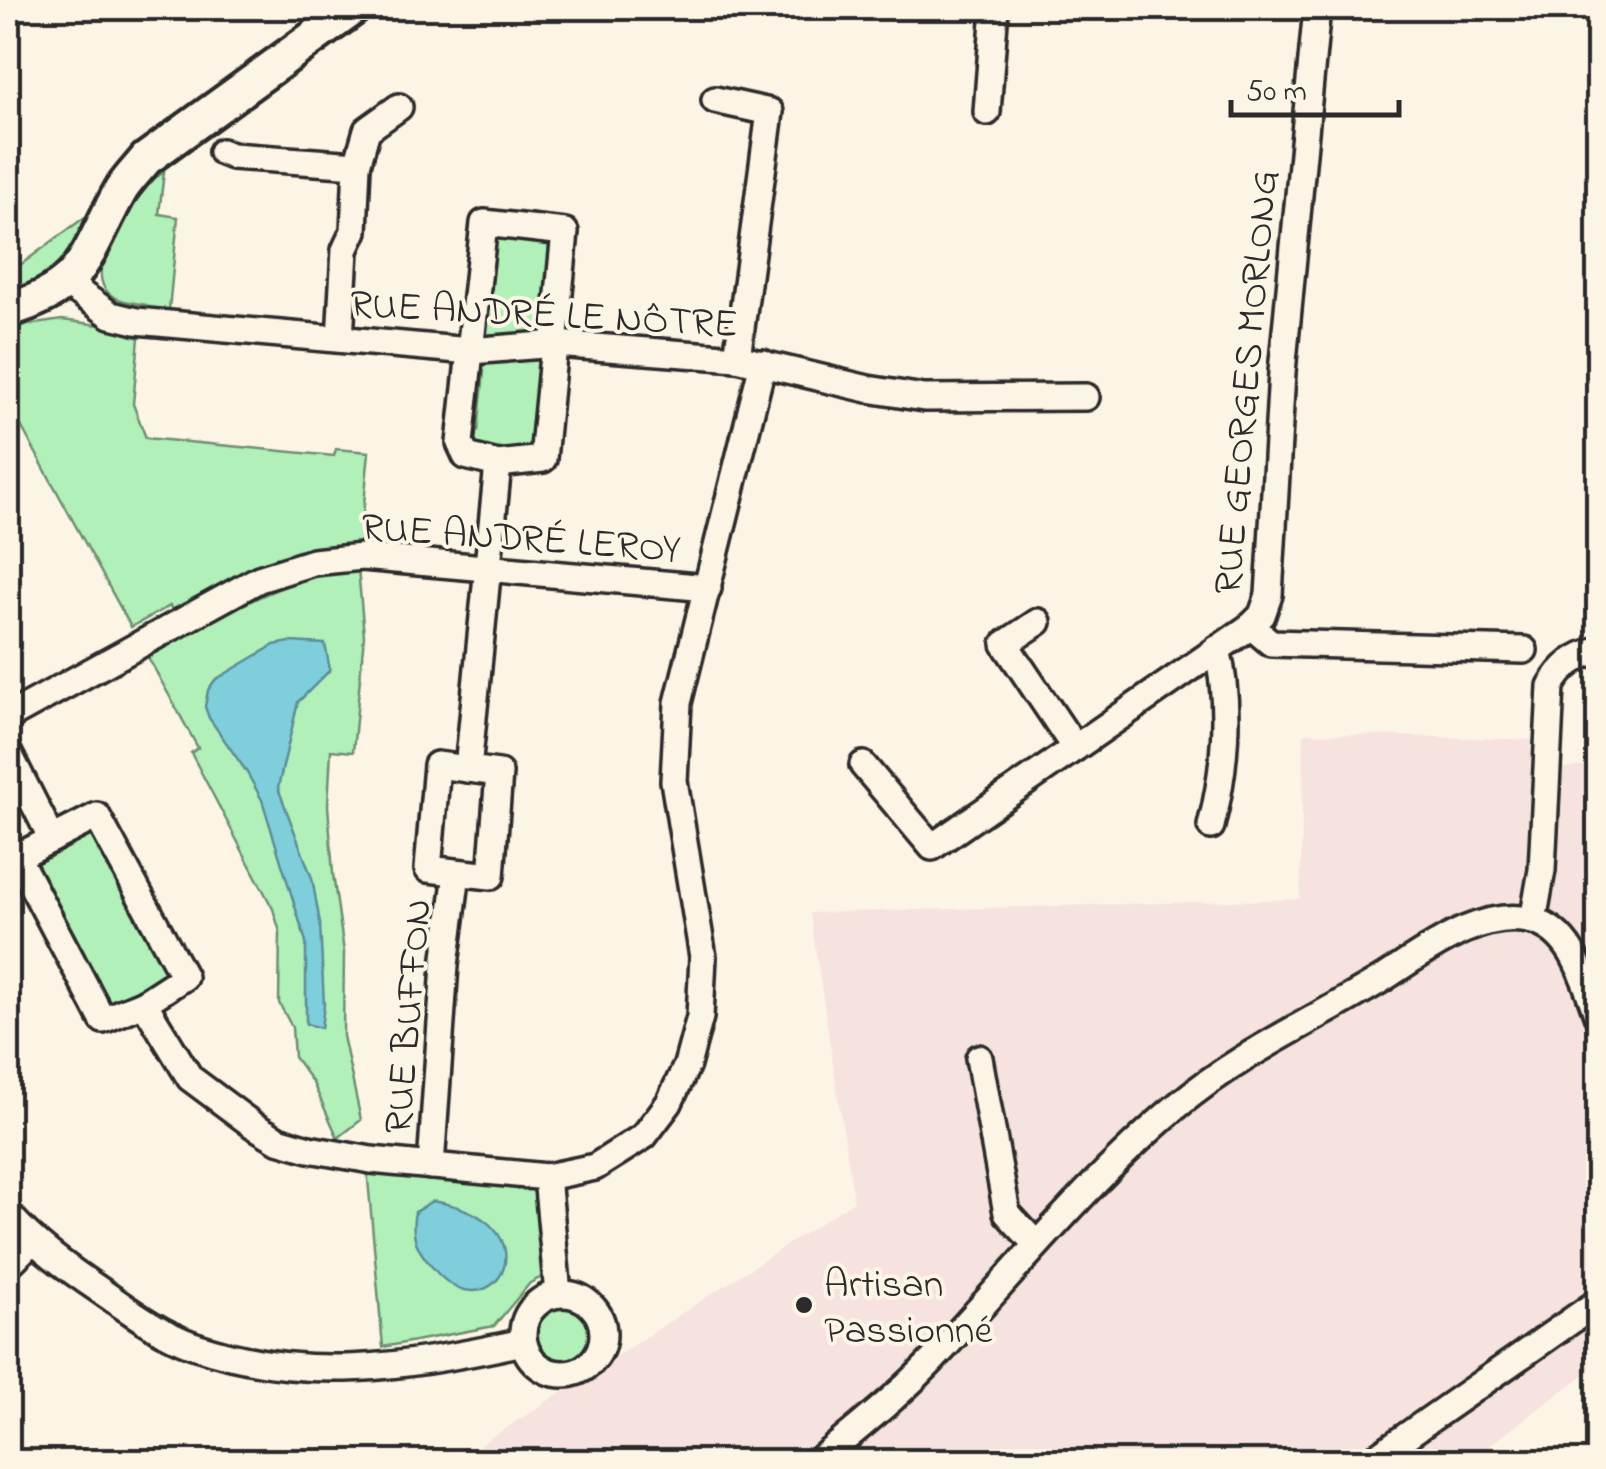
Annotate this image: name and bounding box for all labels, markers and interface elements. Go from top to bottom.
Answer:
scale bar [1231,55,1398,117]
text: 50 m [1246,71,1307,115]
street label: RUE GEORGES MORLONG [1201,168,1296,597]
street label: RUE ANDRÉ LE NÔTRE [348,277,739,356]
street label: RUE ANDRÉ LEROY [359,500,682,581]
street label: RUE BUFFON [371,896,450,1136]
place label: Artisan Passionné [824,1257,993,1362]
marker: Artisan Passionné [793,1294,815,1316]

